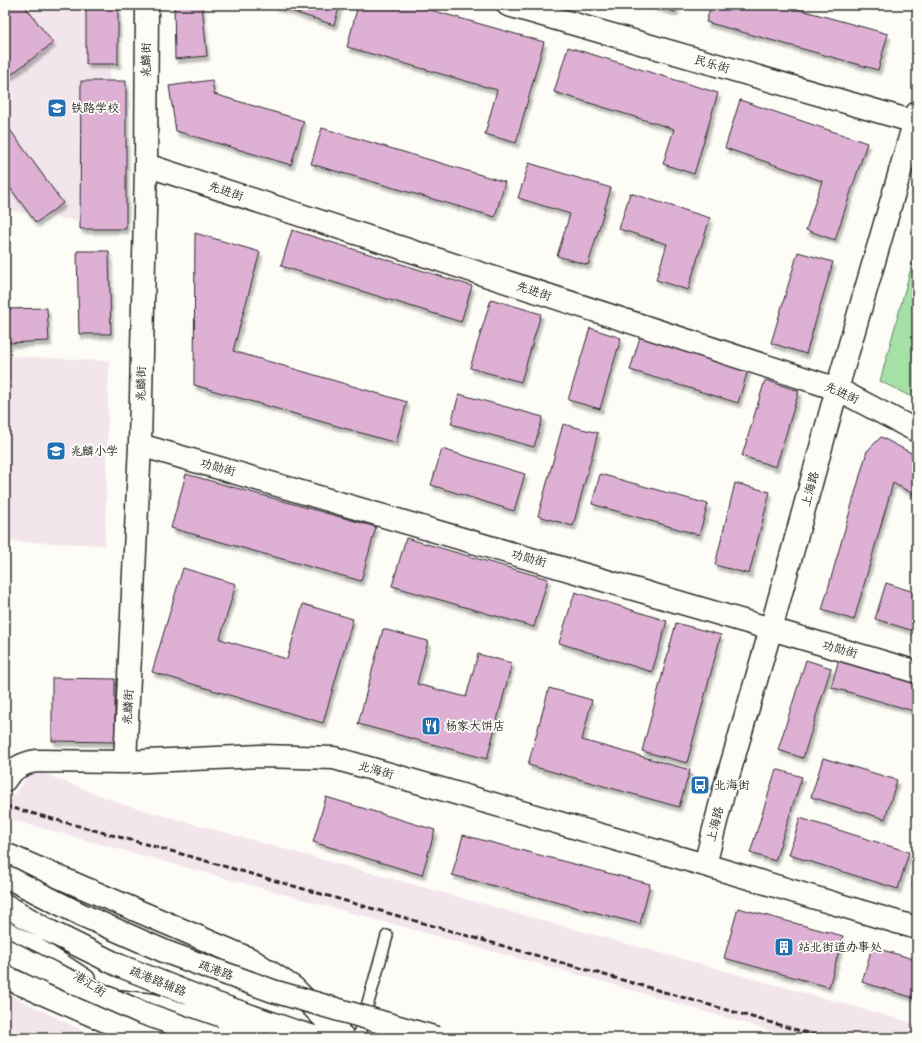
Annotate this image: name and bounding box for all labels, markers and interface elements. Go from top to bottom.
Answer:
street label: 兆麟街 [137,42,154,78]
street label: 民乐街 [692,50,732,77]
school or university icon: 铁路学校 [46,97,68,119]
place label: 铁路学校 [71,99,119,116]
street label: 先进街 [206,177,246,204]
street label: 先进街 [514,277,554,304]
street label: 兆麟街 [132,366,149,402]
street label: 先进街 [822,377,862,408]
school or university icon: 兆麟小学 [45,440,67,462]
place label: 兆麟小学 [70,442,118,459]
street label: 功勋街 [198,453,238,480]
street label: 上海路 [797,469,822,508]
street label: 功勋街 [509,544,549,571]
street label: 功勋街 [820,635,860,662]
street label: 兆麟街 [118,689,137,725]
restaurant icon: 杨家大饼店 [420,715,442,737]
place label: 杨家大饼店 [445,717,505,734]
street label: 北海街 [356,756,396,783]
bus stop icon: 北海街 [689,774,711,796]
place label: 北海街 [714,776,750,793]
street label: 上海路 [702,804,727,843]
building icon: 站北街道办事处 [773,936,795,958]
place label: 站北街道办事处 [798,938,882,955]
street label: 疏港路 [196,955,236,984]
street label: 疏港路辅路 [127,961,189,1000]
street label: 港汇街 [71,967,110,1001]

